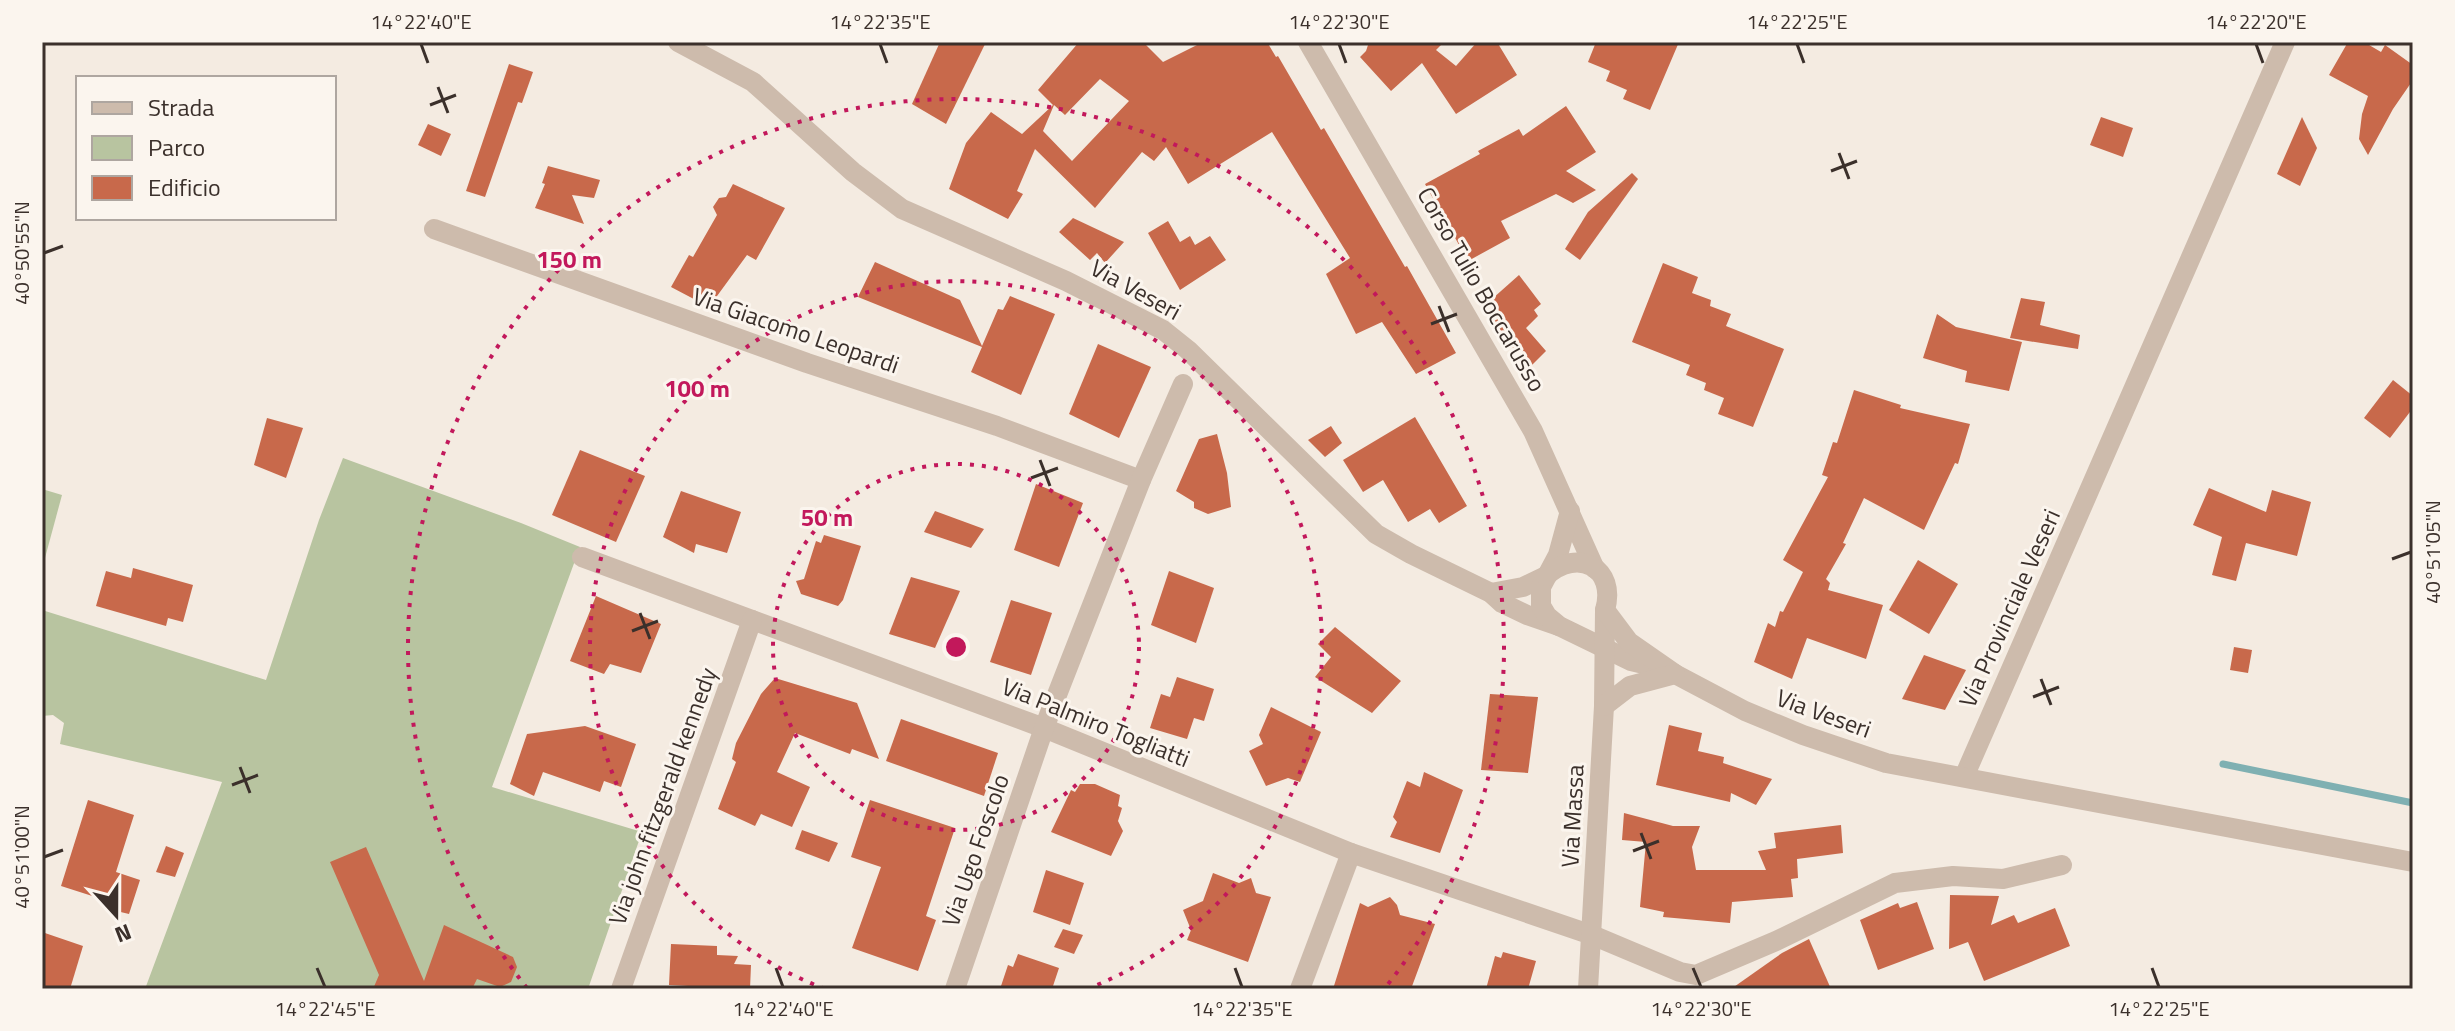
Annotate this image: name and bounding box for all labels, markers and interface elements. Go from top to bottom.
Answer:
text: 14°22'40"E [370,6,472,37]
text: 14°22'35"E [829,6,931,37]
text: 14°22'30"E [1288,6,1390,37]
text: 14°22'25"E [1746,6,1848,37]
text: 14°22'20"E [2205,6,2307,37]
legend [76,76,336,220]
text: Strada [148,89,214,125]
text: Parco [148,129,205,165]
text: Edificio [148,169,221,205]
street label: Corso Tulio Boccarusso [1409,180,1555,398]
text: 40°50'55"N [6,201,37,305]
text: 150 m [536,241,602,277]
street label: Via Veseri [1084,249,1188,329]
street label: Via Giacomo Leopardi [688,278,904,382]
text: 100 m [664,370,730,406]
text: 50 m [801,499,853,535]
text: 40°51'05"N [2417,500,2448,604]
street label: Via Provinciale Veseri [1949,503,2069,713]
centre of rings [942,633,970,661]
street label: Via john fitzgerald kennedy [599,662,726,930]
street label: Via Palmiro Togliatti [997,668,1195,776]
street label: Via Veseri [1771,679,1877,747]
street label: Via Massa [1551,764,1593,868]
street label: Via Ugo Foscolo [932,769,1018,931]
text: 40°51'00"N [6,805,37,909]
north arrow [76,875,156,955]
text: N [110,915,136,952]
text: 14°22'45"E [274,993,376,1024]
text: 14°22'40"E [732,993,834,1024]
text: 14°22'35"E [1191,993,1293,1024]
text: 14°22'30"E [1650,993,1752,1024]
text: 14°22'25"E [2108,993,2210,1024]

